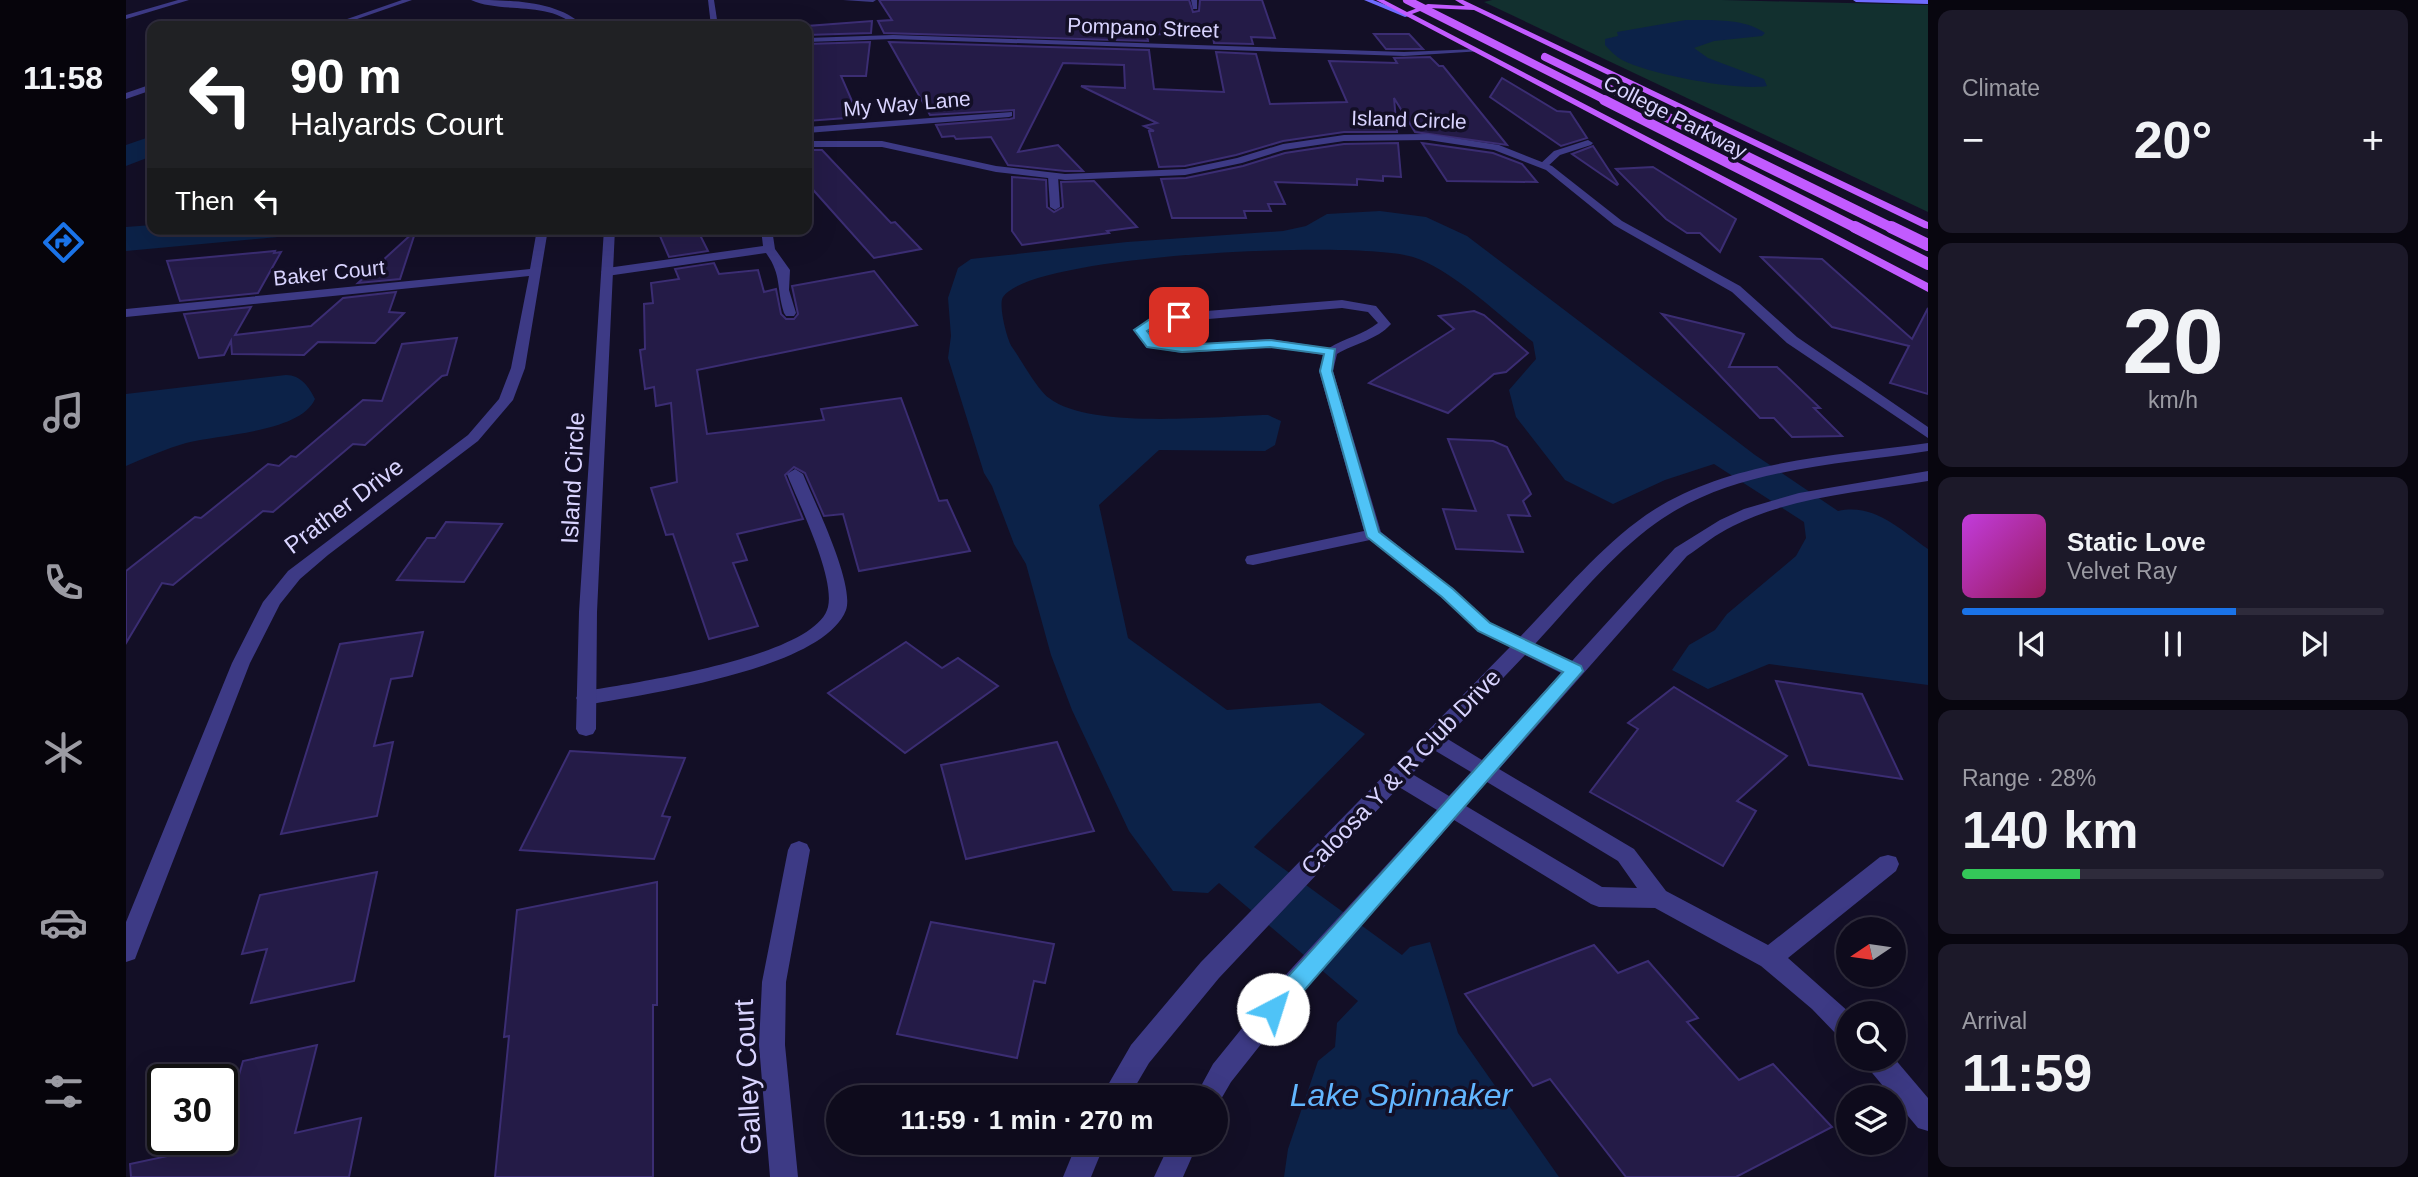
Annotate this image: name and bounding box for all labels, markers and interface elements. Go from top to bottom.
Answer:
street label: Pompano Street [1067,13,1219,42]
icon: left [175,49,266,140]
text: 90 m [290,49,402,103]
text: 11:58 [23,60,103,96]
street label: College Parkway [1600,71,1751,163]
text: Climate [1962,75,2040,101]
street label: My Way Lane [842,86,972,121]
text: Halyards Court [290,106,503,142]
street label: Island Circle [1351,106,1467,133]
text: 20° [2134,111,2212,169]
text: − [1962,119,1984,161]
text: + [2362,119,2384,161]
icon: left [248,182,286,220]
text: Then [175,186,234,216]
icon: directions [39,218,88,267]
street label: Baker Court [272,255,386,290]
pin [1149,287,1209,347]
text: 20 [2122,291,2224,392]
icon: arrive [1160,298,1198,336]
text: km/h [2148,387,2198,413]
icon: music [39,388,88,437]
street label: Island Circle [556,411,589,545]
street label: Prather Drive [279,452,408,559]
text: Static Love [2067,527,2206,557]
icon: phone [39,558,88,607]
text: Velvet Ray [2067,558,2177,584]
icon: previous [2013,625,2051,663]
icon: pause [2154,625,2192,663]
icon: next [2295,625,2333,663]
street label: Caloosa Y & R Club Drive [1295,663,1506,880]
icon: climate [39,728,88,777]
text: Range · 28% [1962,765,2096,791]
text: 140 km [1962,801,2138,859]
icon: car [39,898,88,947]
north arrow [1836,917,1906,987]
map controls [1836,917,1906,1155]
position arrow [1236,972,1310,1046]
street label: Galley Court [728,998,767,1155]
button: search [1836,1001,1906,1071]
text: Arrival [1962,1008,2027,1034]
text: 11:59 [1962,1044,2092,1102]
speed limit sign: 30 [147,1064,238,1155]
icon: filters [39,1067,88,1116]
water label: Lake Spinnaker [1290,1077,1514,1113]
button: layers [1836,1085,1906,1155]
text: 11:59 · 1 min · 270 m [901,1105,1153,1135]

